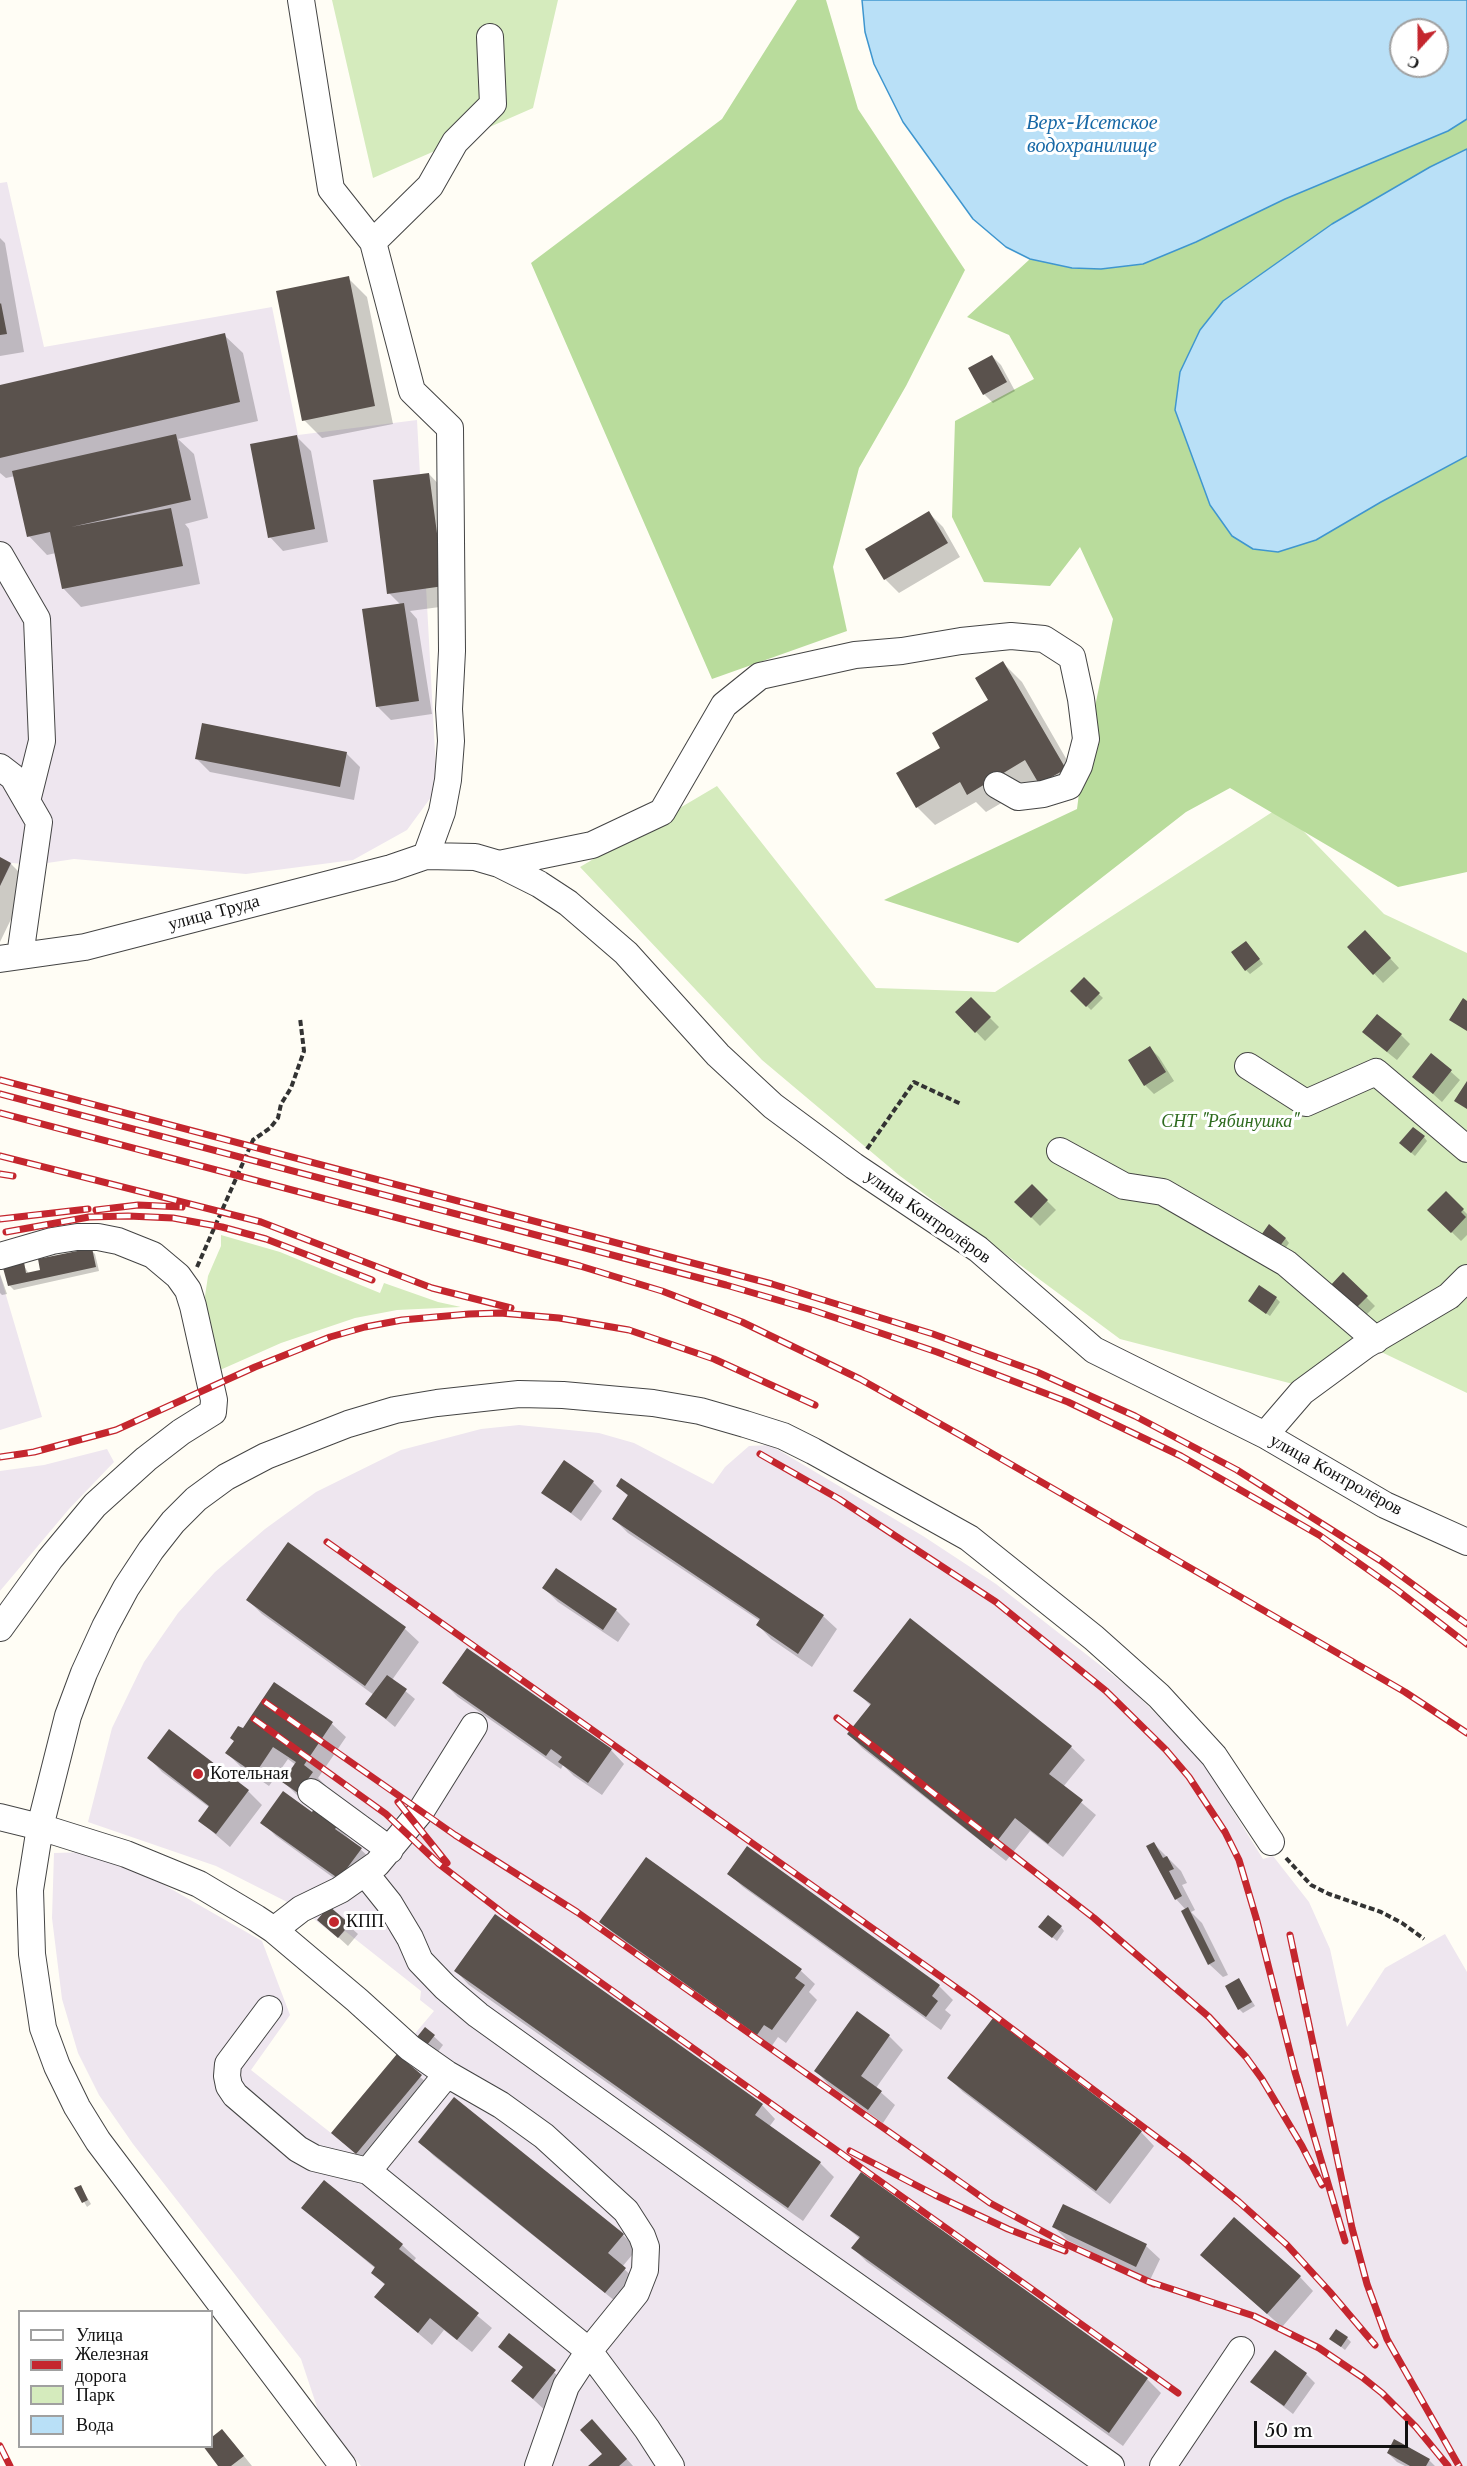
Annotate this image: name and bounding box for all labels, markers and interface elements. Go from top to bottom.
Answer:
north arrow [1389,18,1449,78]
text: С [1404,52,1422,74]
water label: Верх-Исетское водохранилище [1026,111,1158,158]
street label: улица Труда [166,890,262,936]
park label: СНТ "Рябинушка" [1161,1111,1299,1133]
street label: улица Контролёров [861,1166,995,1268]
street label: улица Контролёров [1266,1430,1406,1520]
place label: Котельная [210,1763,289,1785]
marker: Котельная [191,1767,205,1781]
place label: КПП [346,1911,384,1933]
marker: КПП [327,1915,341,1929]
legend [18,2310,213,2448]
text: Улица [76,2324,123,2346]
text: Железная дорога [75,2343,148,2387]
text: Парк [76,2384,115,2406]
scale bar [1257,2409,1412,2447]
text: Вода [76,2414,114,2436]
text: 50 m [1265,2420,1313,2442]

